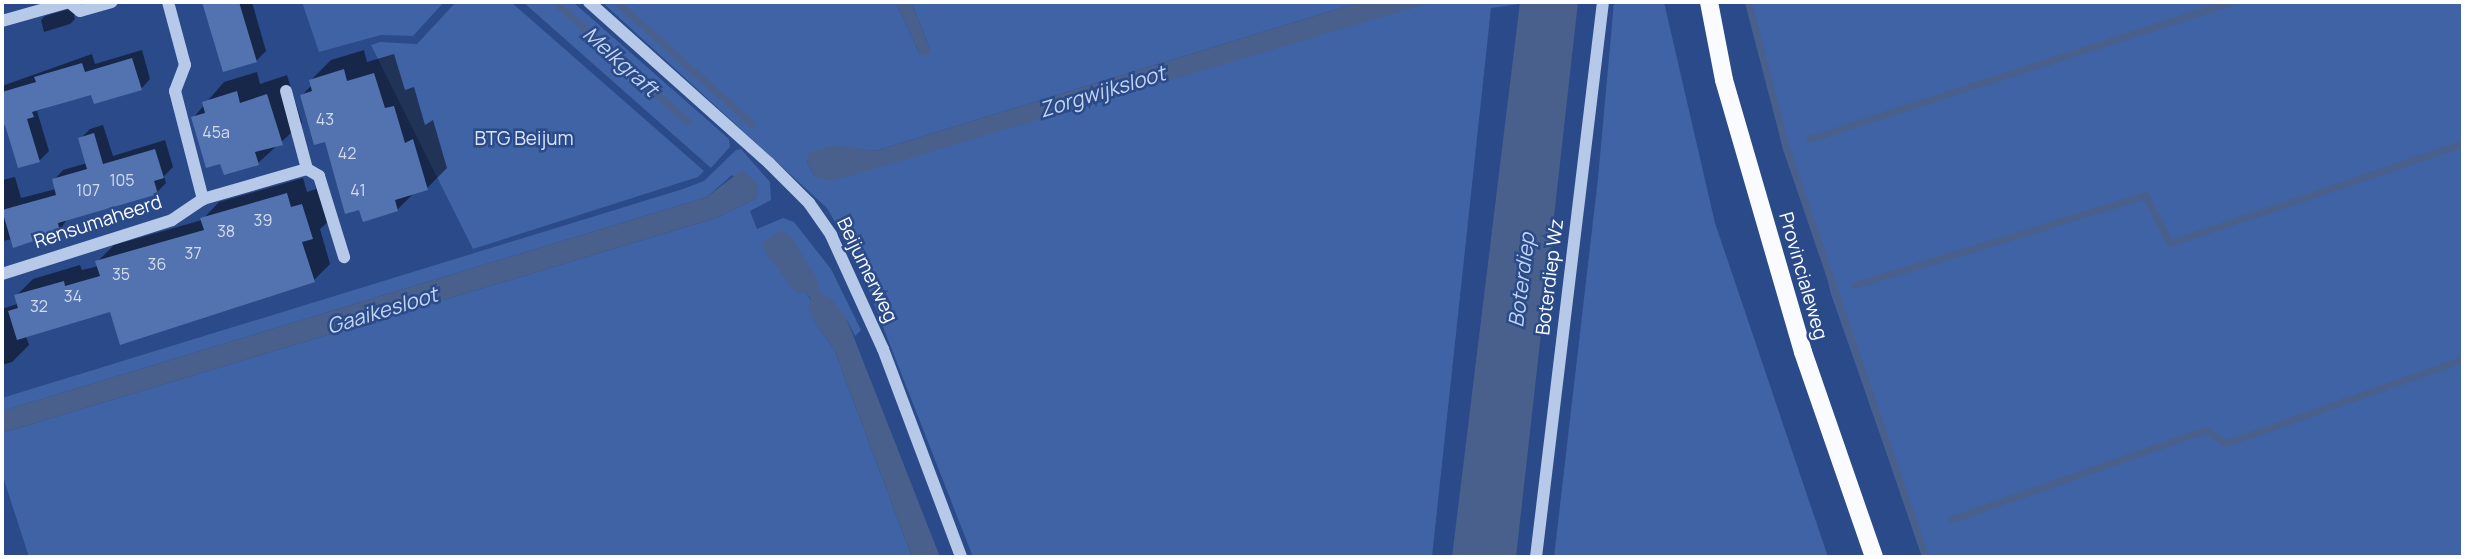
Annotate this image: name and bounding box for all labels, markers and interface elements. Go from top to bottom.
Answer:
water label: Melkgraft [578,21,664,101]
water label: Zorgwijksloot [1036,60,1168,122]
house number: 43 [316,109,334,129]
house number: 45a [202,122,230,142]
park label: BTG Beijum [474,128,574,150]
house number: 42 [338,143,356,163]
house number: 105 [109,170,135,190]
house number: 107 [76,180,100,200]
house number: 41 [350,180,366,200]
street label: Rensumaheerd [31,191,165,253]
house number: 39 [254,210,272,230]
street label: Provincialeweg [1774,210,1832,342]
street label: Beijumerweg [832,214,902,326]
street label: Boterdiep Wz [1532,218,1568,336]
house number: 38 [217,221,235,241]
water label: Boterdiep [1503,231,1539,329]
house number: 37 [185,243,201,263]
house number: 36 [148,254,166,274]
house number: 35 [112,264,130,284]
water label: Gaaikesloot [323,281,441,339]
house number: 34 [64,286,82,306]
house number: 32 [30,296,48,316]

